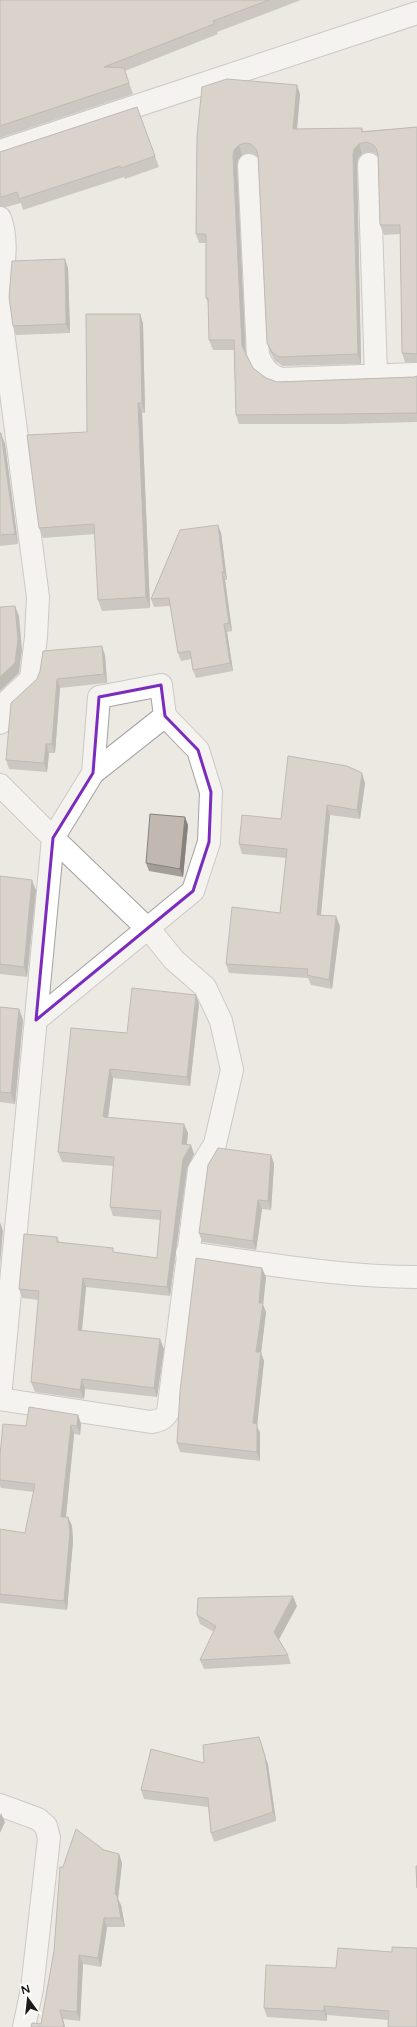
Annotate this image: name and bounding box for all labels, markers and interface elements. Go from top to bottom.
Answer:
north arrow [8,1979,48,2019]
text: N [20,1982,31,1997]

